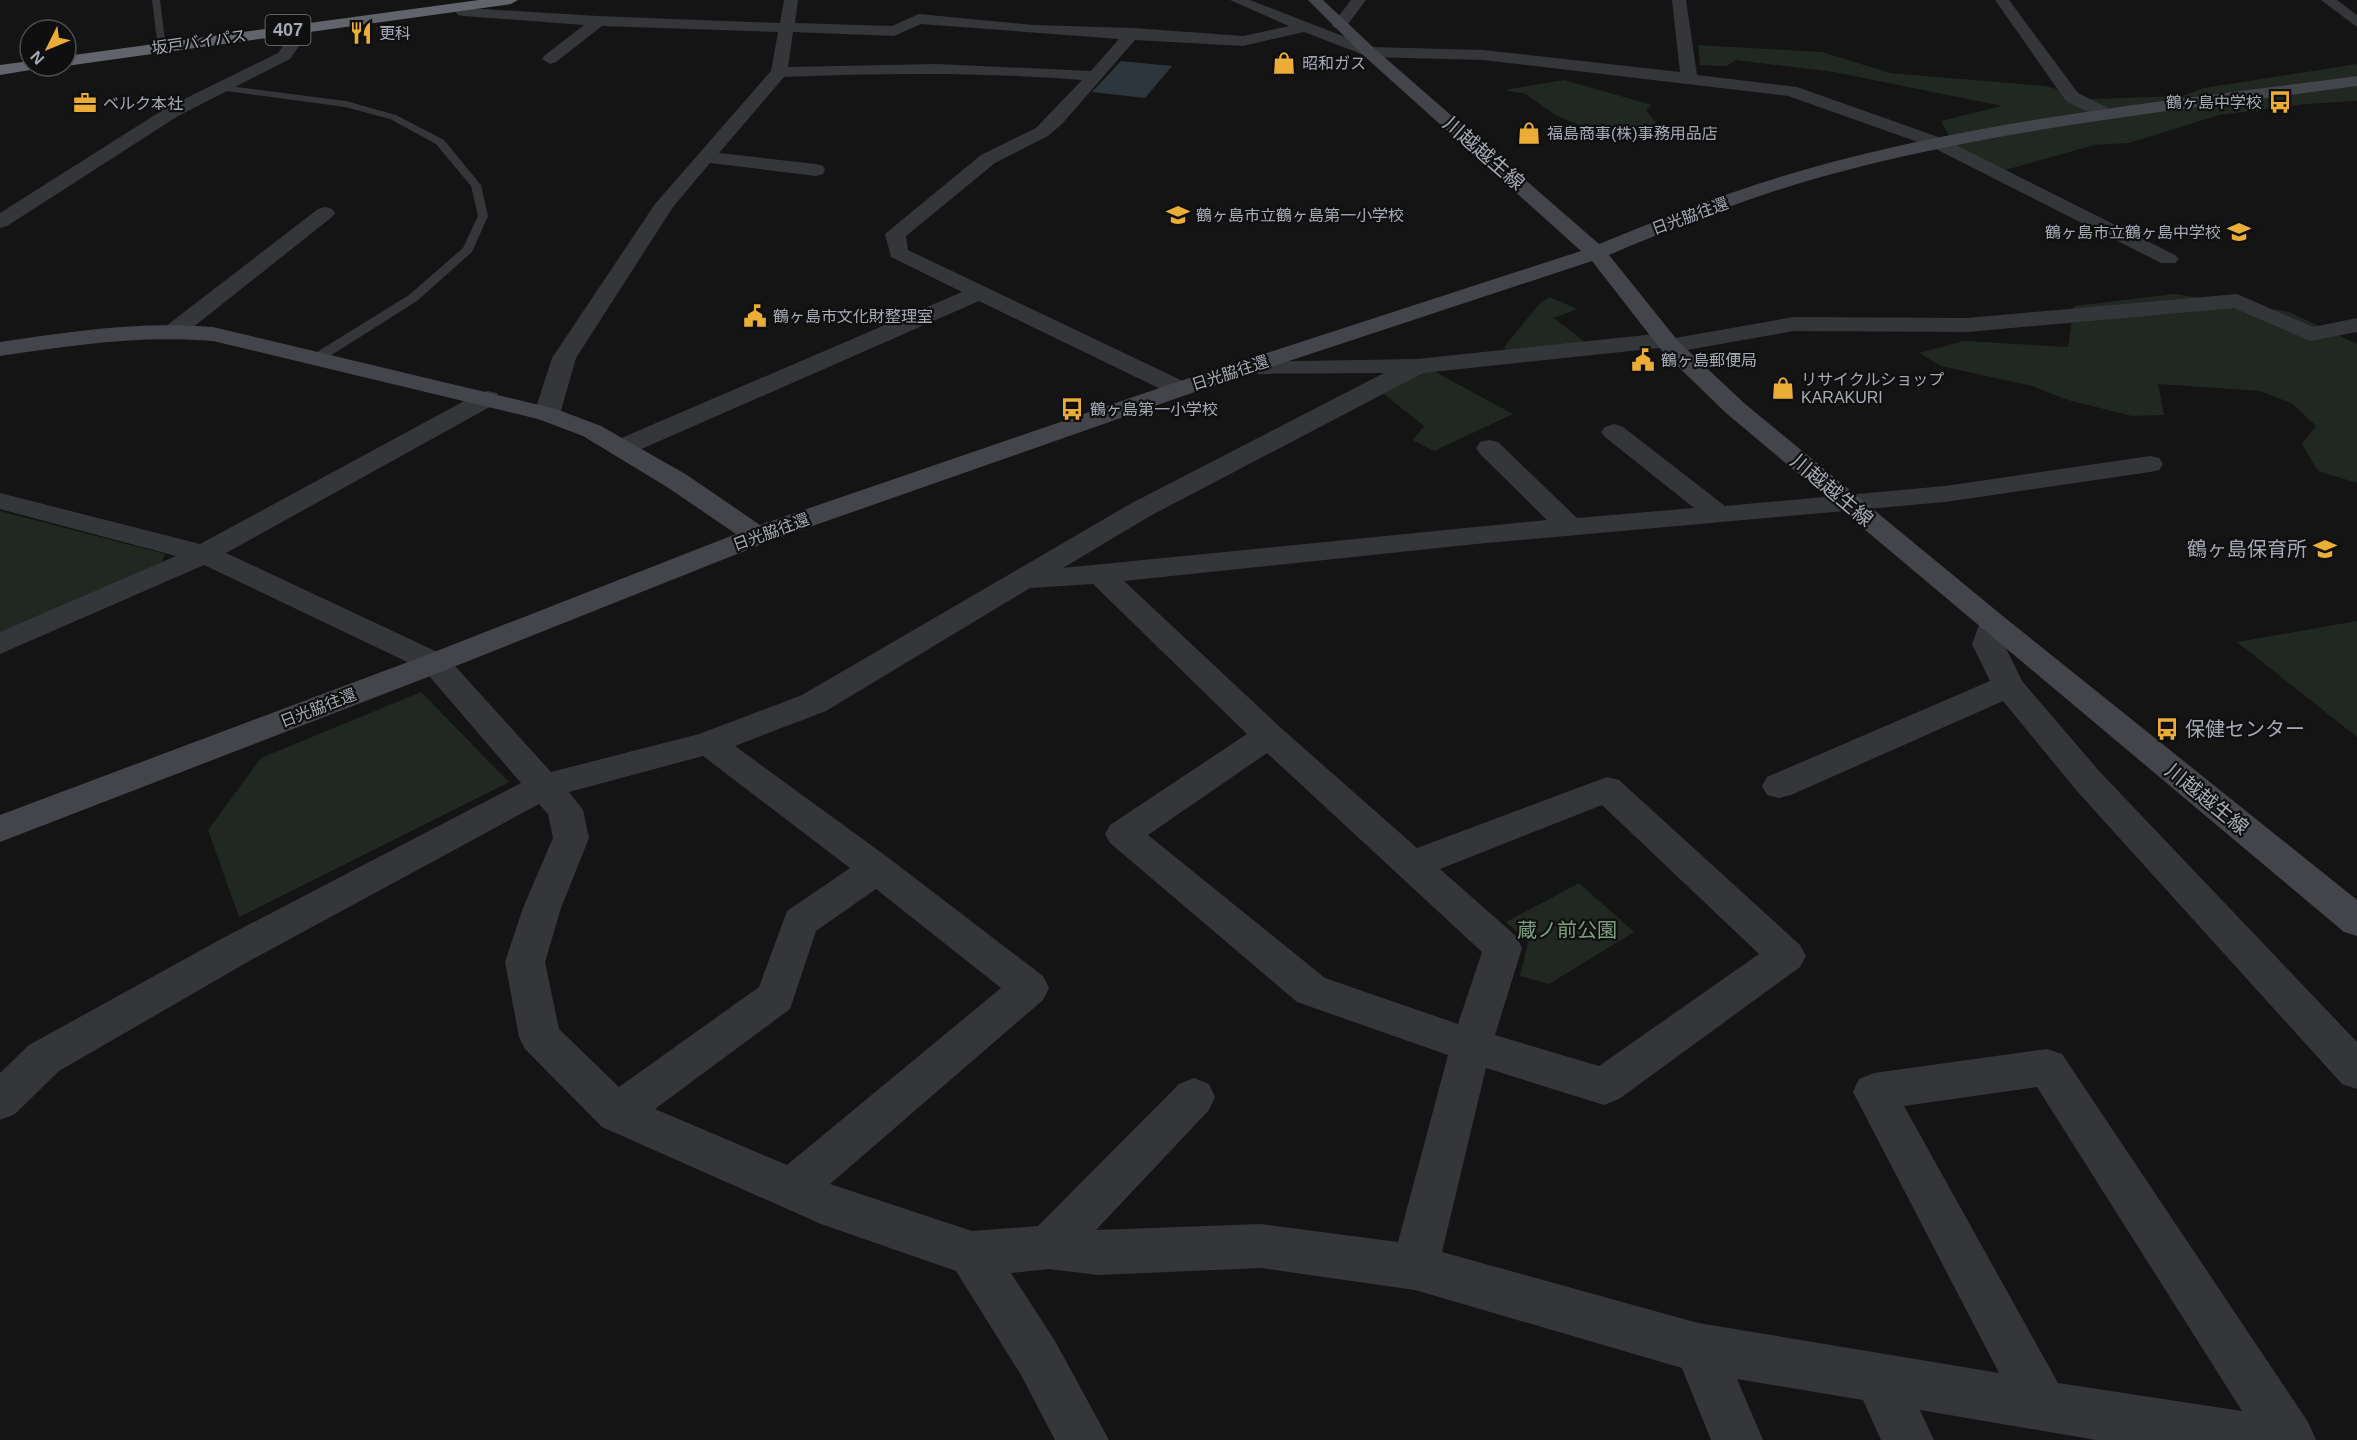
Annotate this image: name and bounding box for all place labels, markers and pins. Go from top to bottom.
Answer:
restaurant icon: 更科 [348,20,374,46]
place label: 更科 [379,25,411,42]
shop icon: 昭和ガス [1271,50,1297,76]
place label: 昭和ガス [1302,55,1366,72]
bus stop icon: 鶴ヶ島中学校 [2267,89,2293,115]
office icon: ベルク本社 [72,90,98,116]
place label: 鶴ヶ島中学校 [2166,94,2262,111]
place label: ベルク本社 [103,95,183,112]
shop icon: 福島商事(株)事務用品店 [1516,120,1542,146]
place label: 福島商事(株)事務用品店 [1547,125,1718,142]
school or university icon: 鶴ヶ島市立鶴ヶ島第一小学校 [1165,202,1191,228]
place label: 鶴ヶ島市立鶴ヶ島第一小学校 [1196,207,1404,224]
school or university icon: 鶴ヶ島市立鶴ヶ島中学校 [2226,219,2252,245]
place label: 鶴ヶ島市立鶴ヶ島中学校 [2045,224,2221,241]
public building icon: 鶴ヶ島市文化財整理室 [742,303,768,329]
place label: 鶴ヶ島市文化財整理室 [773,308,933,325]
public building icon: 鶴ヶ島郵便局 [1630,347,1656,373]
place label: 鶴ヶ島郵便局 [1661,352,1757,369]
place label: リサイクルショップ KARAKURI [1801,371,1944,406]
shop icon: リサイクルショップ KARAKURI [1770,375,1796,401]
bus stop icon: 鶴ヶ島第一小学校 [1059,396,1085,422]
place label: 鶴ヶ島第一小学校 [1090,401,1218,418]
school or university icon: 鶴ヶ島保育所 [2312,536,2338,562]
place label: 鶴ヶ島保育所 [2187,538,2307,560]
bus stop icon: 保健センター [2154,716,2180,742]
place label: 保健センター [2185,718,2305,740]

